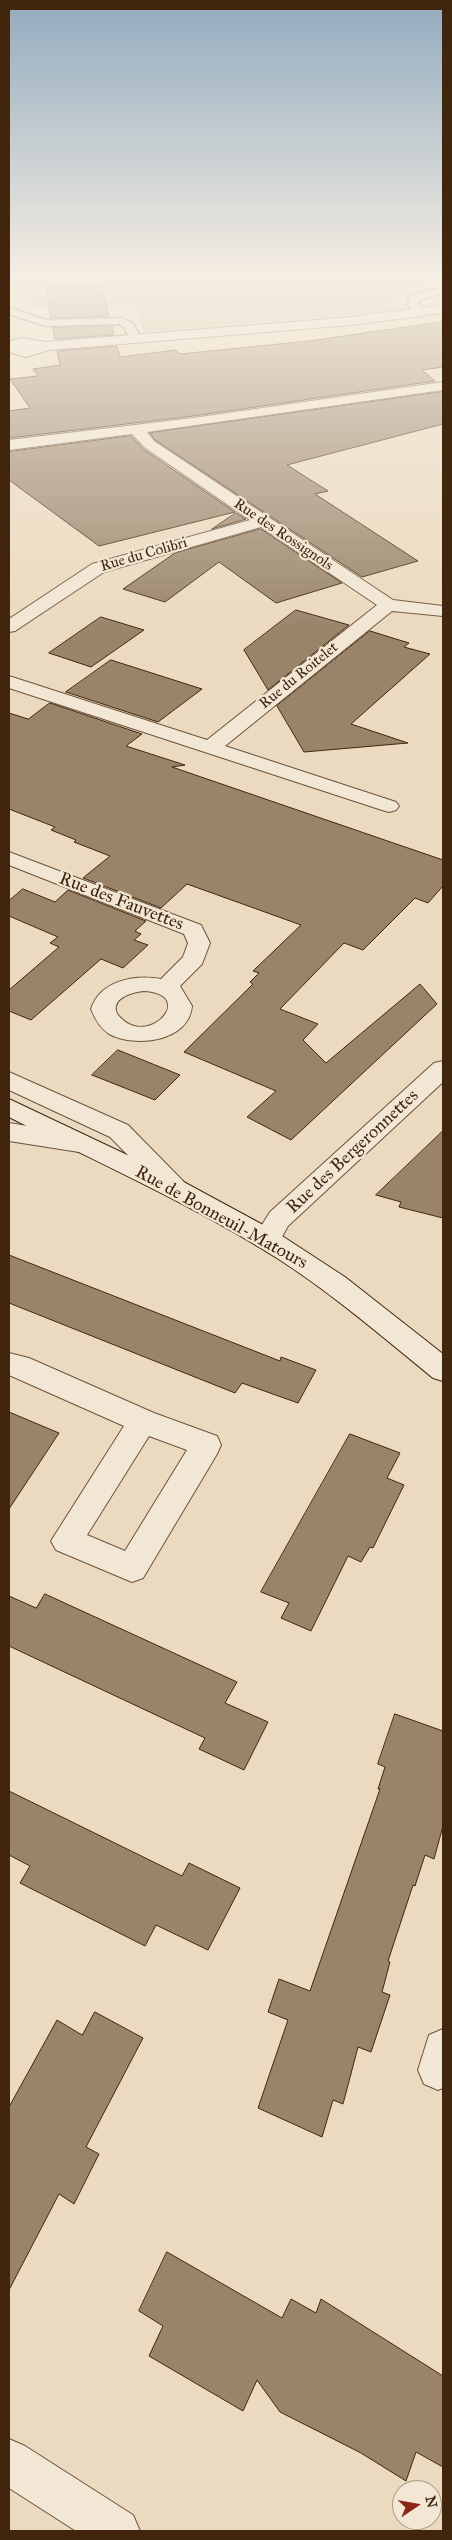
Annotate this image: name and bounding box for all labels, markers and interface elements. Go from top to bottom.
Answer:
street label: Rue des Rossignols [230,495,336,575]
street label: Rue du Colibri [98,534,190,576]
street label: Rue du Roitelet [256,639,342,713]
street label: Rue des Fauvettes [56,868,186,936]
street label: Rue des Bergeronnettes [283,1085,423,1219]
street label: Rue de Bonneuil-Matours [131,1162,311,1274]
north arrow [392,2480,442,2530]
text: N [422,2494,441,2510]

